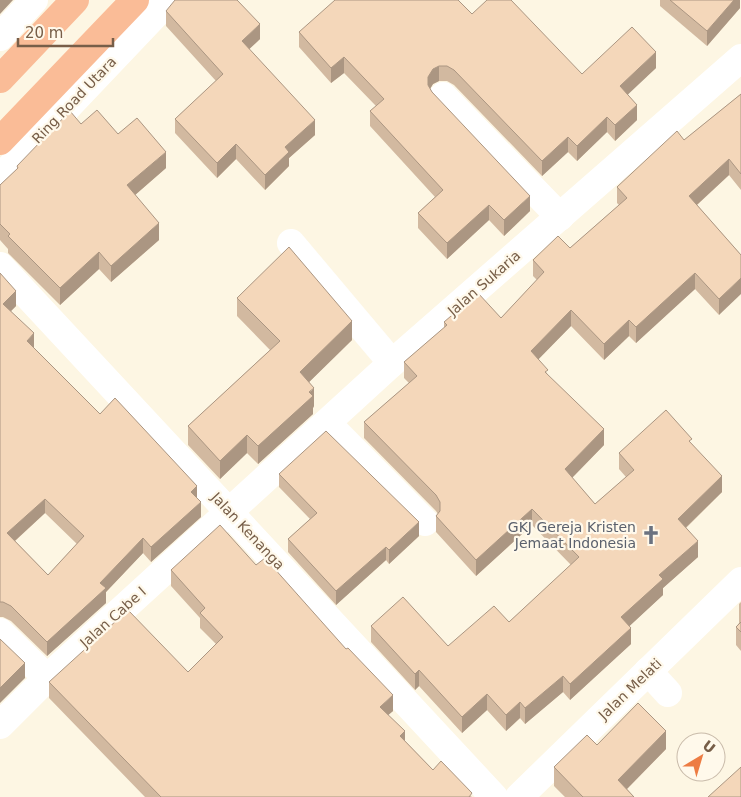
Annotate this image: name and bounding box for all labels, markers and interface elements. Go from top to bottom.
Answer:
scale bar [18,15,112,47]
text: 20 m [25,24,63,42]
street label: Ring Road Utara [29,53,119,147]
street label: Jalan Sukaria [444,247,524,320]
street label: Jalan Kenanga [208,488,288,573]
place label: GKJ Gereja Kristen Jemaat Indonesia [508,519,636,551]
church icon: GKJ Gereja Kristen Jemaat Indonesia [640,524,662,546]
street label: Jalan Cabe I [76,583,149,651]
street label: Jalan Melati [595,655,665,724]
north arrow [676,732,726,782]
text: U [700,737,718,757]

